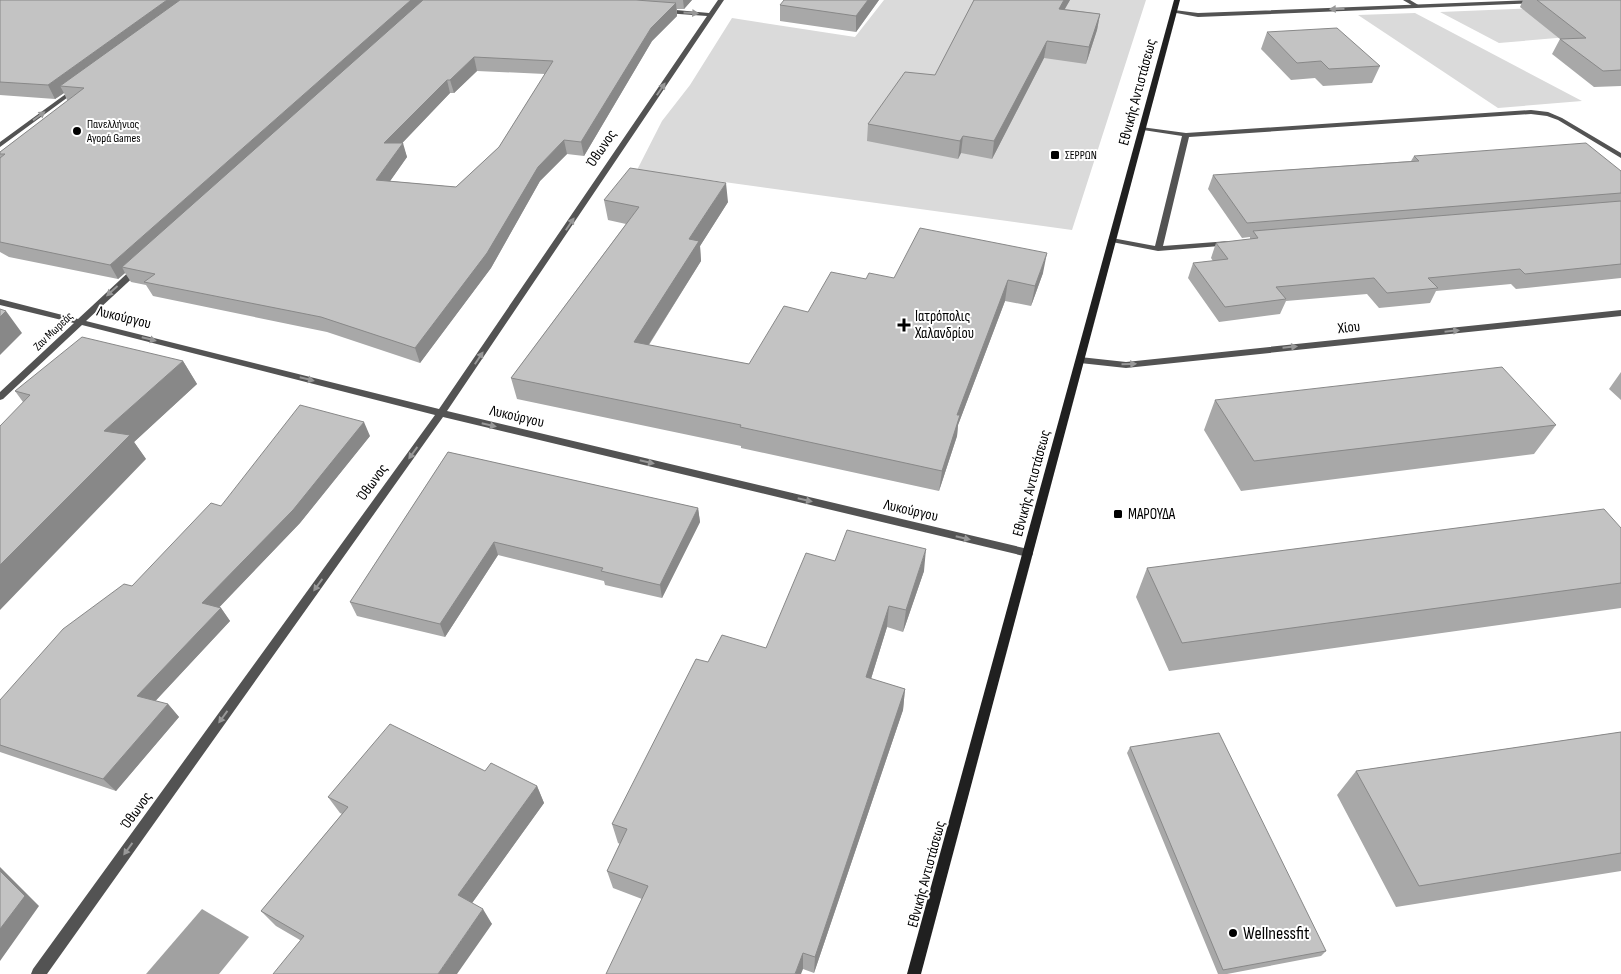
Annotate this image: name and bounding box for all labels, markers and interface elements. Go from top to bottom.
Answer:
one-way arrow [1329,6,1345,14]
one-way arrow [683,9,699,17]
street label: Εθνικής Αντιστάσεως [1114,37,1161,148]
one-way arrow [656,83,666,96]
one-way arrow [32,111,46,121]
place label: Πανελλήνιος Αγορά Games [86,117,141,146]
marker: Πανελλήνιος Αγορά Games [71,125,83,137]
street label: Όθωνος [581,126,621,172]
place label: ΣΕΡΡΩΝ [1065,148,1097,163]
marker: ΣΕΡΡΩΝ [1049,149,1061,161]
one-way arrow [565,217,575,231]
one-way arrow [107,285,119,297]
street label: Λυκούργου [94,301,153,333]
place label: Ιατρόπολις Χαλανδρίου [914,307,974,343]
street label: Ζαν Μωρεάς [30,309,77,354]
street label: Χίου [1336,317,1361,338]
marker: Ιατρόπολις Χαλανδρίου [897,318,911,332]
one-way arrow [1444,326,1460,334]
one-way arrow [142,335,157,343]
one-way arrow [1283,343,1299,351]
one-way arrow [474,352,483,365]
one-way arrow [1121,359,1137,367]
one-way arrow [299,375,314,383]
street label: Λυκούργου [487,401,546,432]
one-way arrow [481,421,496,429]
street label: Εθνικής Αντιστάσεως [1008,428,1055,539]
one-way arrow [408,446,418,460]
one-way arrow [639,458,654,466]
street label: Όθωνος [352,460,392,505]
street label: Λυκούργου [881,495,940,526]
one-way arrow [797,496,812,504]
place label: ΜΑΡΟΥΔΑ [1128,505,1176,524]
marker: ΜΑΡΟΥΔΑ [1112,508,1124,520]
one-way arrow [956,534,971,542]
one-way arrow [313,578,323,592]
one-way arrow [218,710,228,724]
street label: Όθωνος [116,788,156,833]
street label: Εθνικής Αντιστάσεως [903,819,950,930]
one-way arrow [123,842,134,855]
place label: Wellnessfit [1243,923,1310,944]
marker: Wellnessfit [1227,927,1239,939]

